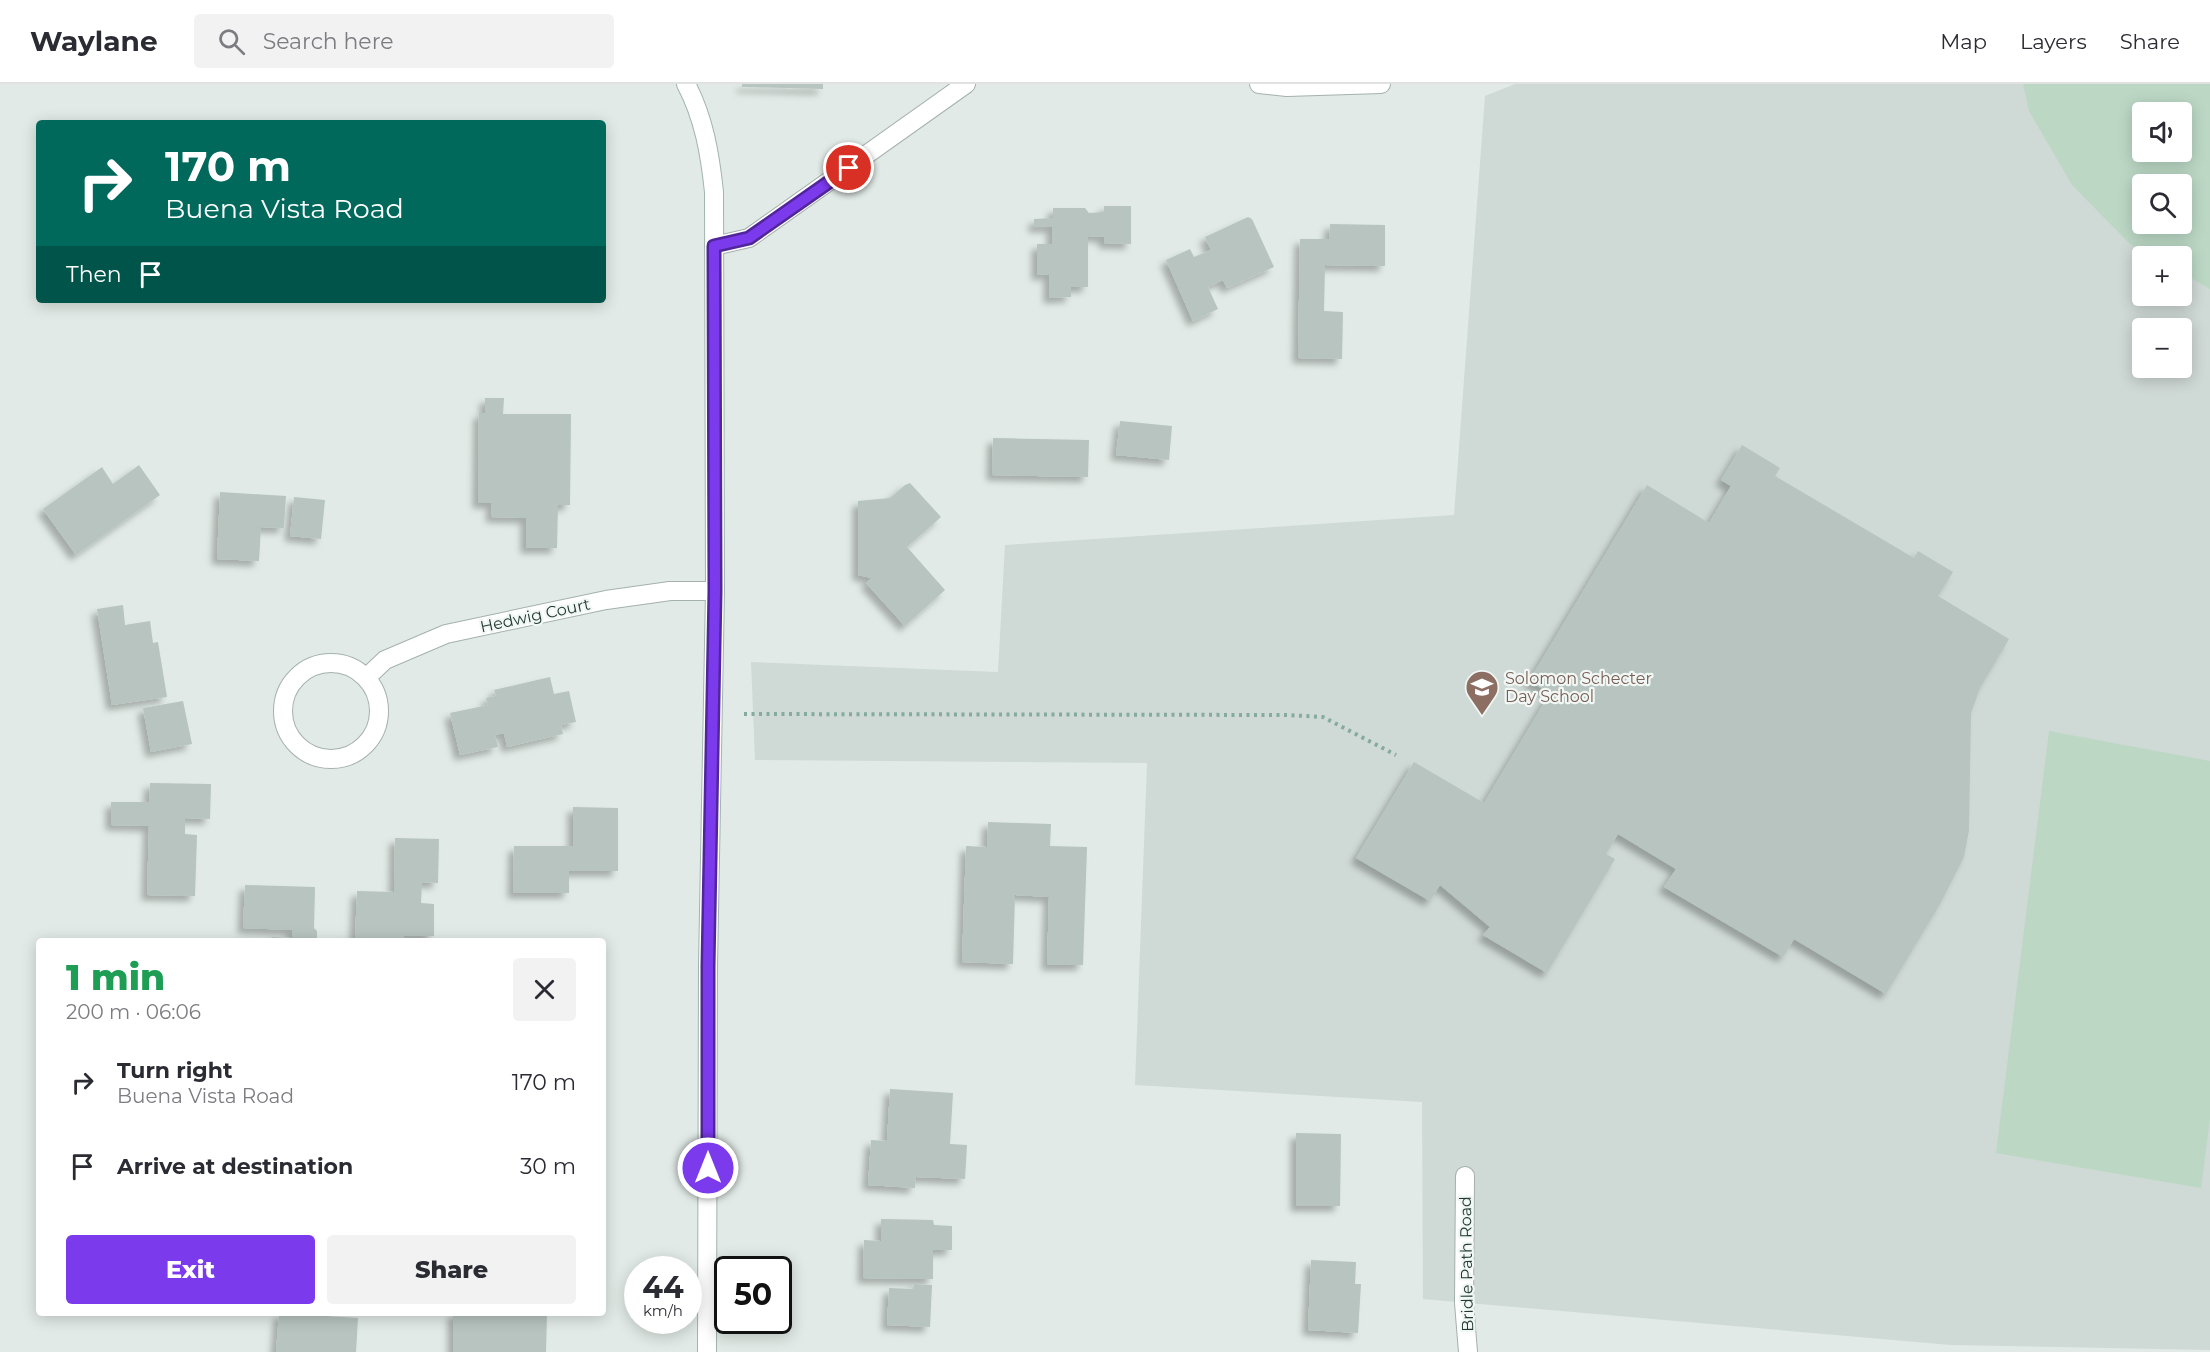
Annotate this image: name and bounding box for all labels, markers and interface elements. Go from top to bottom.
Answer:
search box [194,14,614,68]
text: Waylane [30,24,158,58]
icon: search [215,25,248,58]
text: Search here [263,28,393,55]
text: Map [1940,29,1987,54]
text: Layers [2020,29,2087,54]
text: Share [2120,29,2180,54]
map controls [2132,102,2192,378]
button: sound [2132,102,2192,162]
text: 170 m [165,140,291,192]
pin [823,142,874,193]
icon: right [66,144,144,222]
icon: arrive [832,151,865,184]
button: search [2132,174,2192,234]
text: Buena Vista Road [165,192,404,225]
button: + [2132,246,2192,306]
icon: arrive [134,258,167,291]
text: Then [66,261,122,288]
button: − [2132,318,2192,378]
street label: Hedwig Court [478,594,592,636]
school or university icon: Solomon Schecter Day School [1464,669,1500,716]
place label: Solomon Schecter Day School [1505,669,1652,706]
text: 1 min [66,955,165,999]
button: close [513,958,576,1021]
text: 200 m · 06:06 [66,1000,201,1024]
text: Turn right [117,1057,232,1084]
icon: right [66,1066,99,1099]
text: 170 m [512,1069,576,1096]
text: Buena Vista Road [117,1084,294,1108]
position arrow [676,1136,740,1200]
icon: arrive [66,1150,99,1183]
text: Arrive at destination [117,1153,353,1180]
text: 30 m [520,1153,576,1180]
street label: Bridle Path Road [1456,1196,1477,1332]
button: Exit [66,1235,315,1304]
button: Share [327,1235,576,1304]
speed limit sign: 50 [714,1256,792,1334]
text: 44 [642,1269,684,1306]
text: km/h [643,1301,683,1320]

